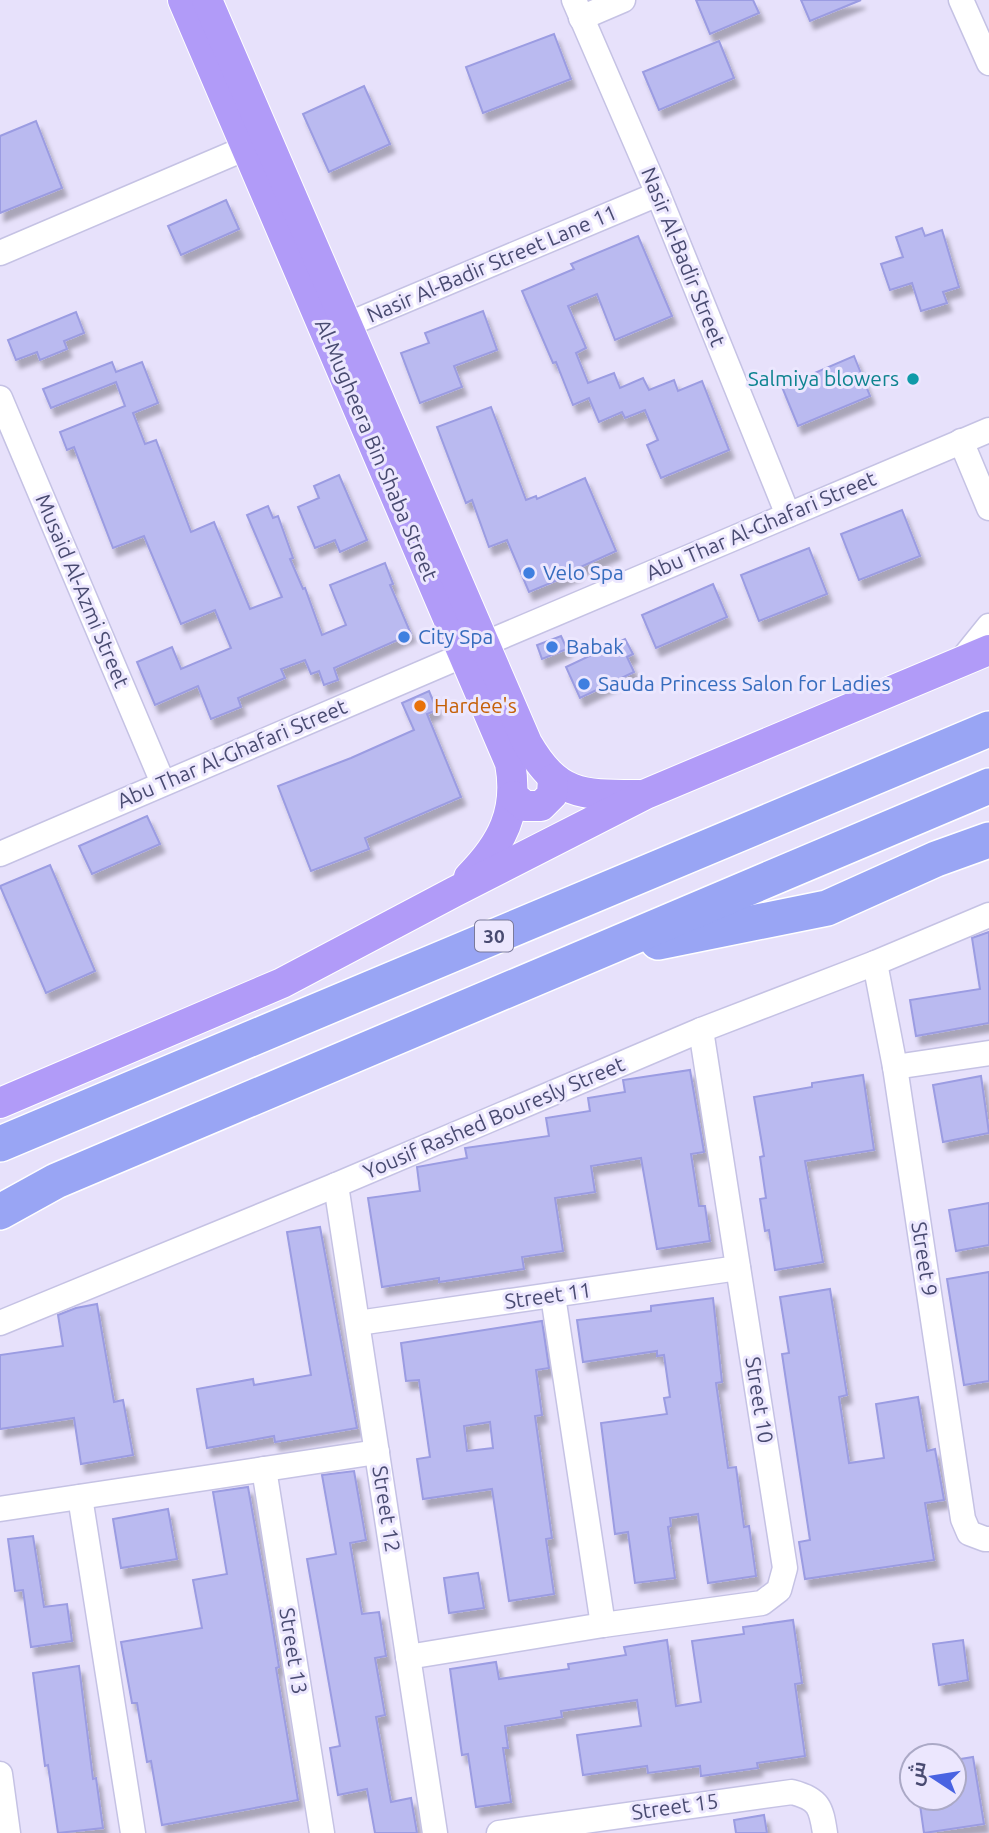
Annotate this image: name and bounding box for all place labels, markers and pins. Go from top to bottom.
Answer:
place label: Salmiya blowers [748,366,899,390]
marker: Salmiya blowers [905,371,921,387]
place label: Velo Spa [543,560,624,584]
marker: Velo Spa [521,565,537,581]
place label: City Spa [418,624,493,648]
marker: City Spa [396,629,412,645]
place label: Babak [566,634,624,658]
marker: Babak [544,639,560,655]
place label: Sauda Princess Salon for Ladies [598,671,891,695]
marker: Sauda Princess Salon for Ladies [576,676,592,692]
place label: Hardee's [434,693,517,717]
marker: Hardee's [412,698,428,714]

